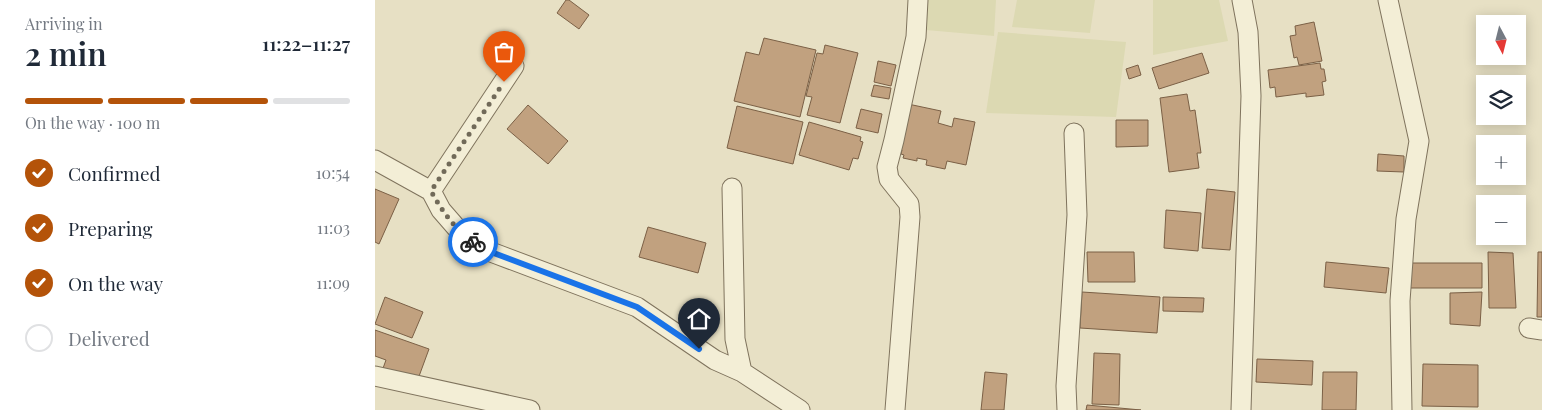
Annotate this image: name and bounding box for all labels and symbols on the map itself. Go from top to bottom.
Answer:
north arrow [1476,15,1526,65]
pin [483,31,525,82]
courier [448,217,498,267]
pin [678,298,720,349]

